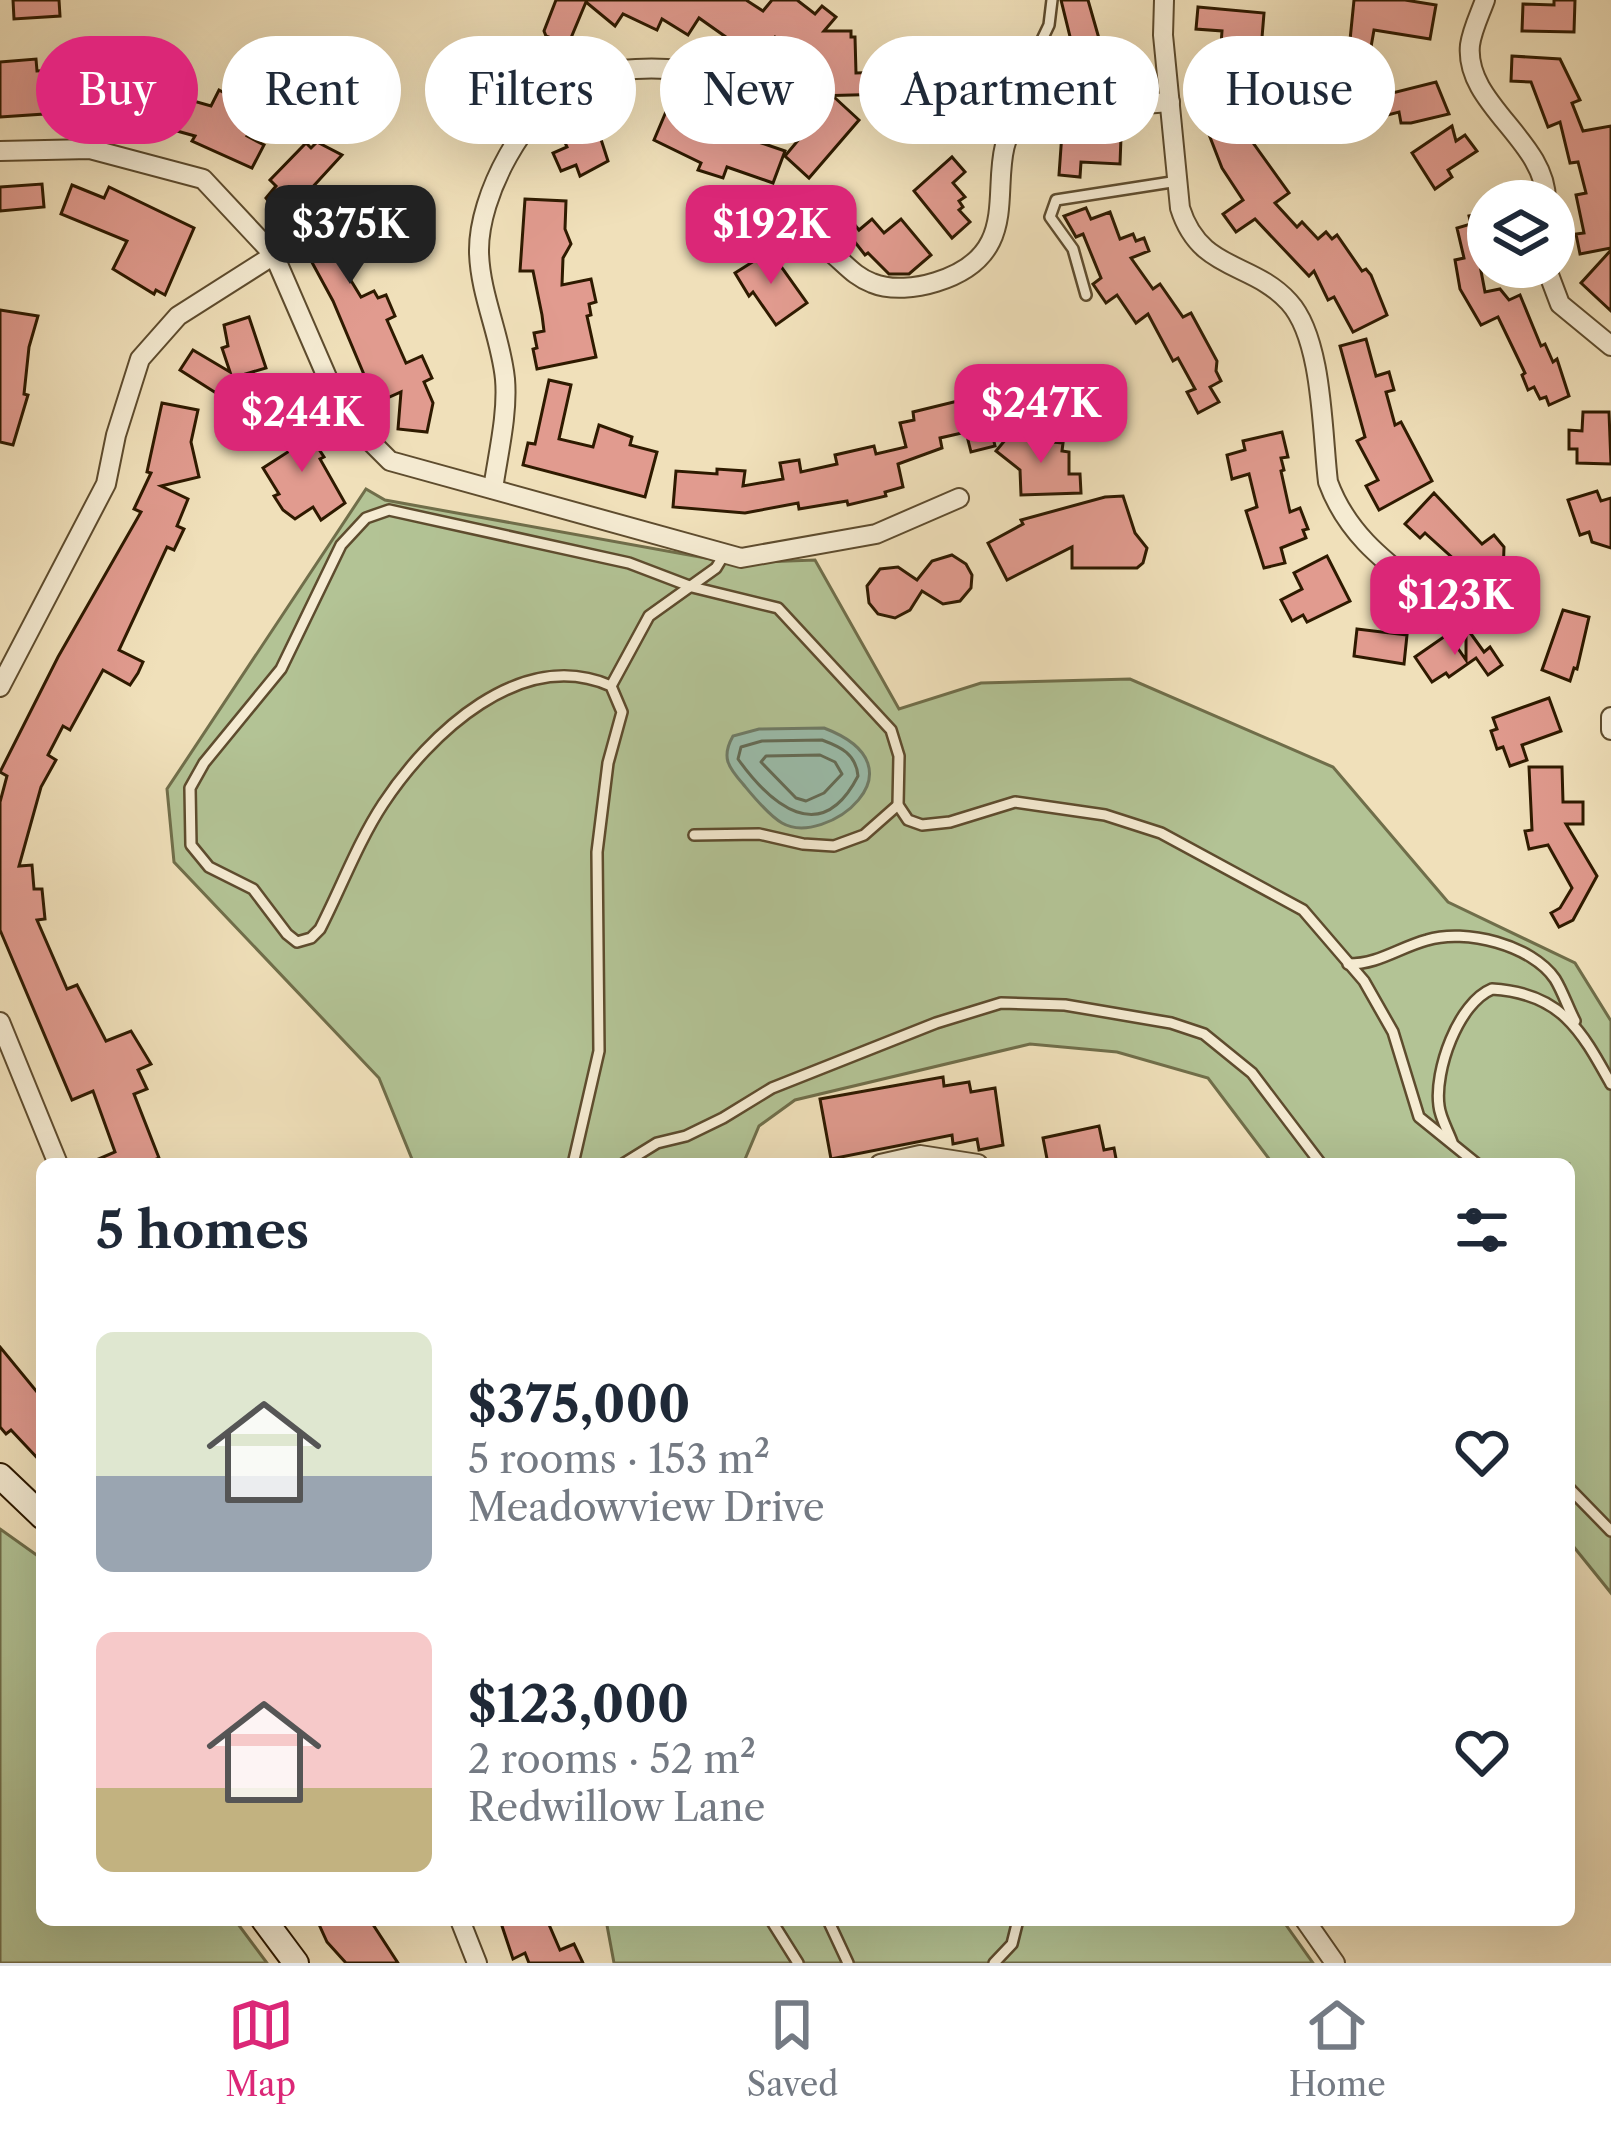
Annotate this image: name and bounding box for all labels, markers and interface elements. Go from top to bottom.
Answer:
chip: Buy [36,36,198,144]
chip: Rent [222,36,401,144]
chip: Filters [425,36,636,144]
chip: New [660,36,835,144]
chip: Apartment [859,36,1159,144]
chip: House [1183,36,1395,144]
map controls [1467,180,1575,288]
button: layers [1467,180,1575,288]
pin: $375K [266,185,434,287]
pin: $192K [687,185,855,287]
text: $375K [292,200,408,248]
text: $192K [713,200,829,248]
pin: $247K [957,364,1125,466]
pin: $244K [218,373,386,475]
text: $247K [981,379,1101,427]
text: $244K [241,388,363,436]
pin: $123K [1371,556,1539,658]
text: $123K [1397,571,1513,619]
icon: filters [1449,1197,1515,1263]
text: 5 homes [96,1199,309,1261]
text: $375,000 [468,1373,690,1435]
icon: home [192,1380,336,1524]
icon: heart [1449,1419,1515,1485]
text: 5 rooms · 153 m² [468,1435,770,1483]
text: Meadowview Drive [468,1483,825,1531]
text: $123,000 [468,1673,689,1735]
icon: home [192,1680,336,1824]
icon: heart [1449,1719,1515,1785]
text: 2 rooms · 52 m² [468,1735,756,1783]
text: Redwillow Lane [468,1783,765,1831]
tab: Map [225,1992,296,2105]
tab: Saved [747,1992,838,2105]
tab: Home [1289,1992,1386,2105]

